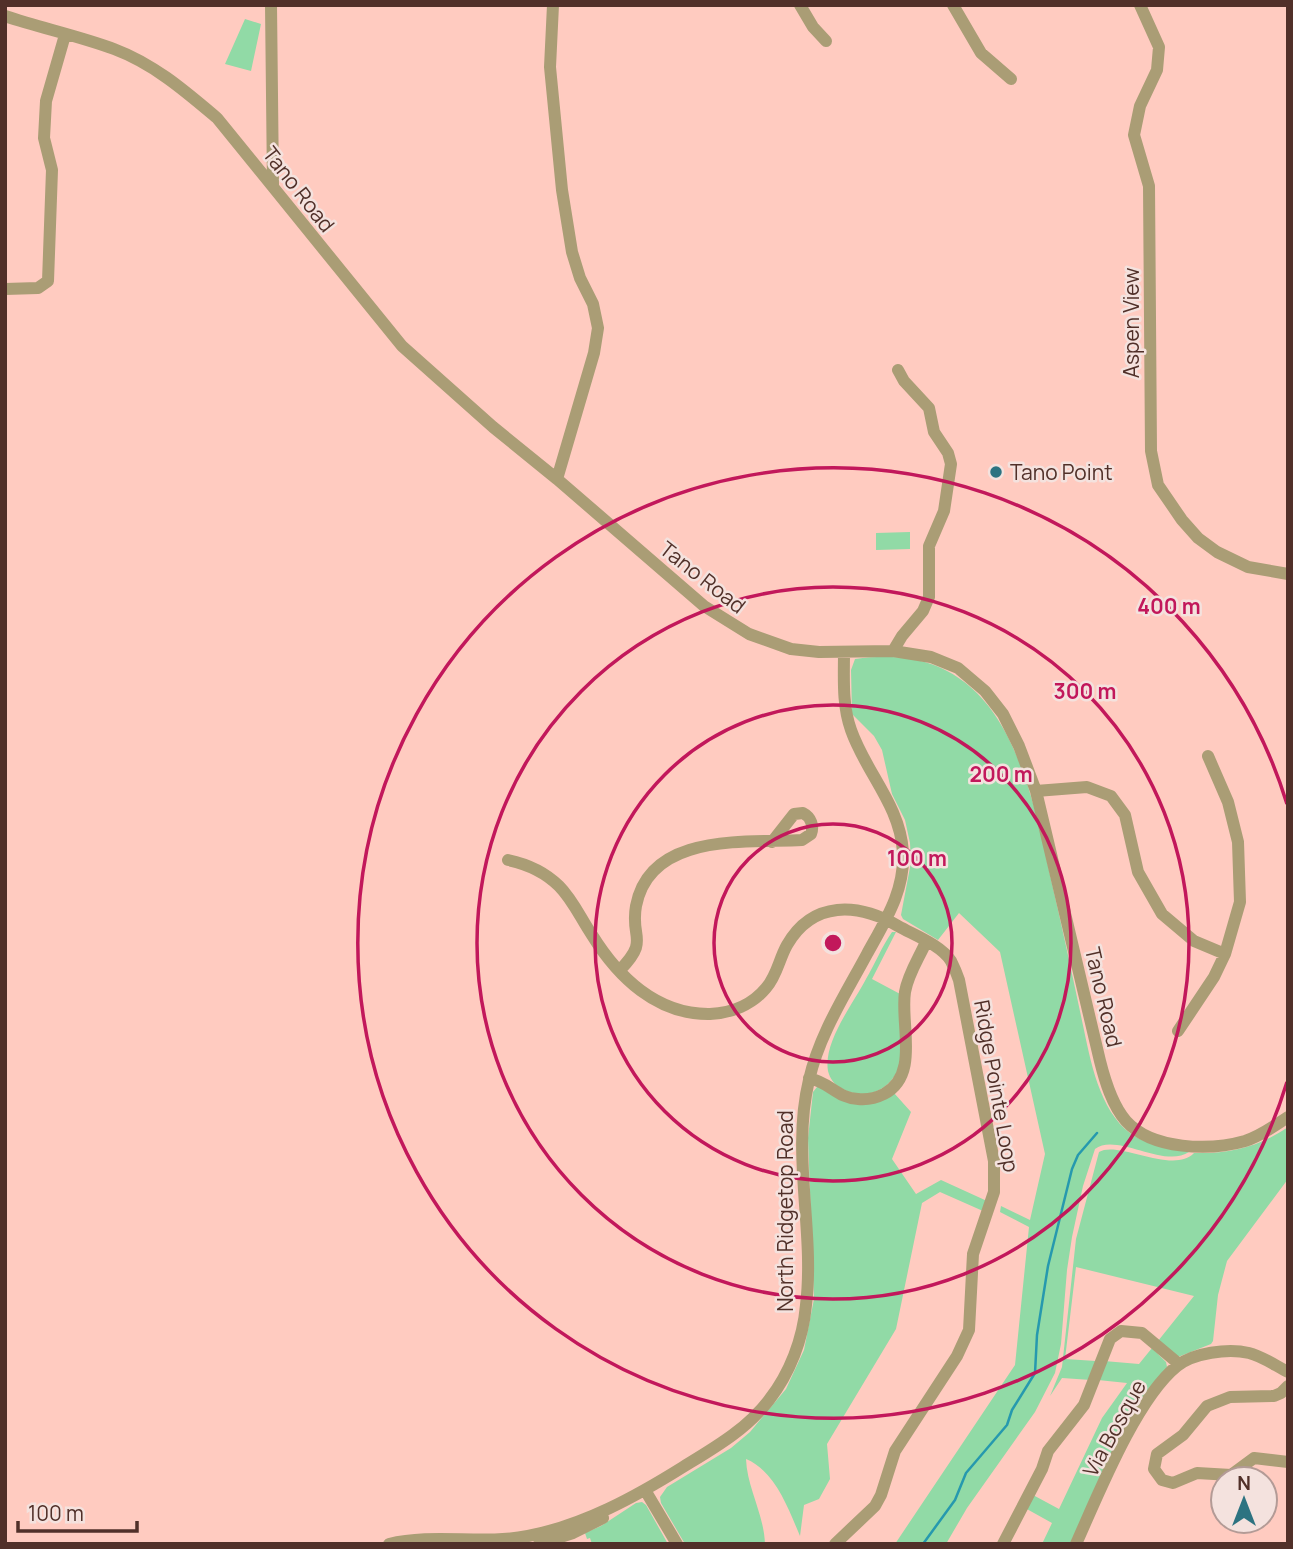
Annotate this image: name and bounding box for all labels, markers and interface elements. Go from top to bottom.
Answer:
street label: Tano Road [257,140,341,238]
street label: Aspen View [1117,268,1145,378]
place label: Tano Point [1010,458,1113,486]
marker: Tano Point [988,464,1004,480]
street label: Tano Road [654,535,752,619]
text: 400 m [1137,592,1201,620]
text: 300 m [1054,677,1116,705]
text: 200 m [969,760,1033,788]
text: 100 m [887,844,947,872]
centre of rings [821,931,845,955]
street label: Tano Road [1079,944,1129,1050]
street label: Ridge Pointe Loop [968,998,1026,1174]
street label: North Ridgetop Road [771,1110,799,1312]
street label: Via Bosque [1076,1375,1152,1481]
north arrow [1209,1465,1279,1535]
text: N [1237,1470,1251,1496]
scale bar [18,1490,136,1534]
text: 100 m [28,1499,84,1527]

